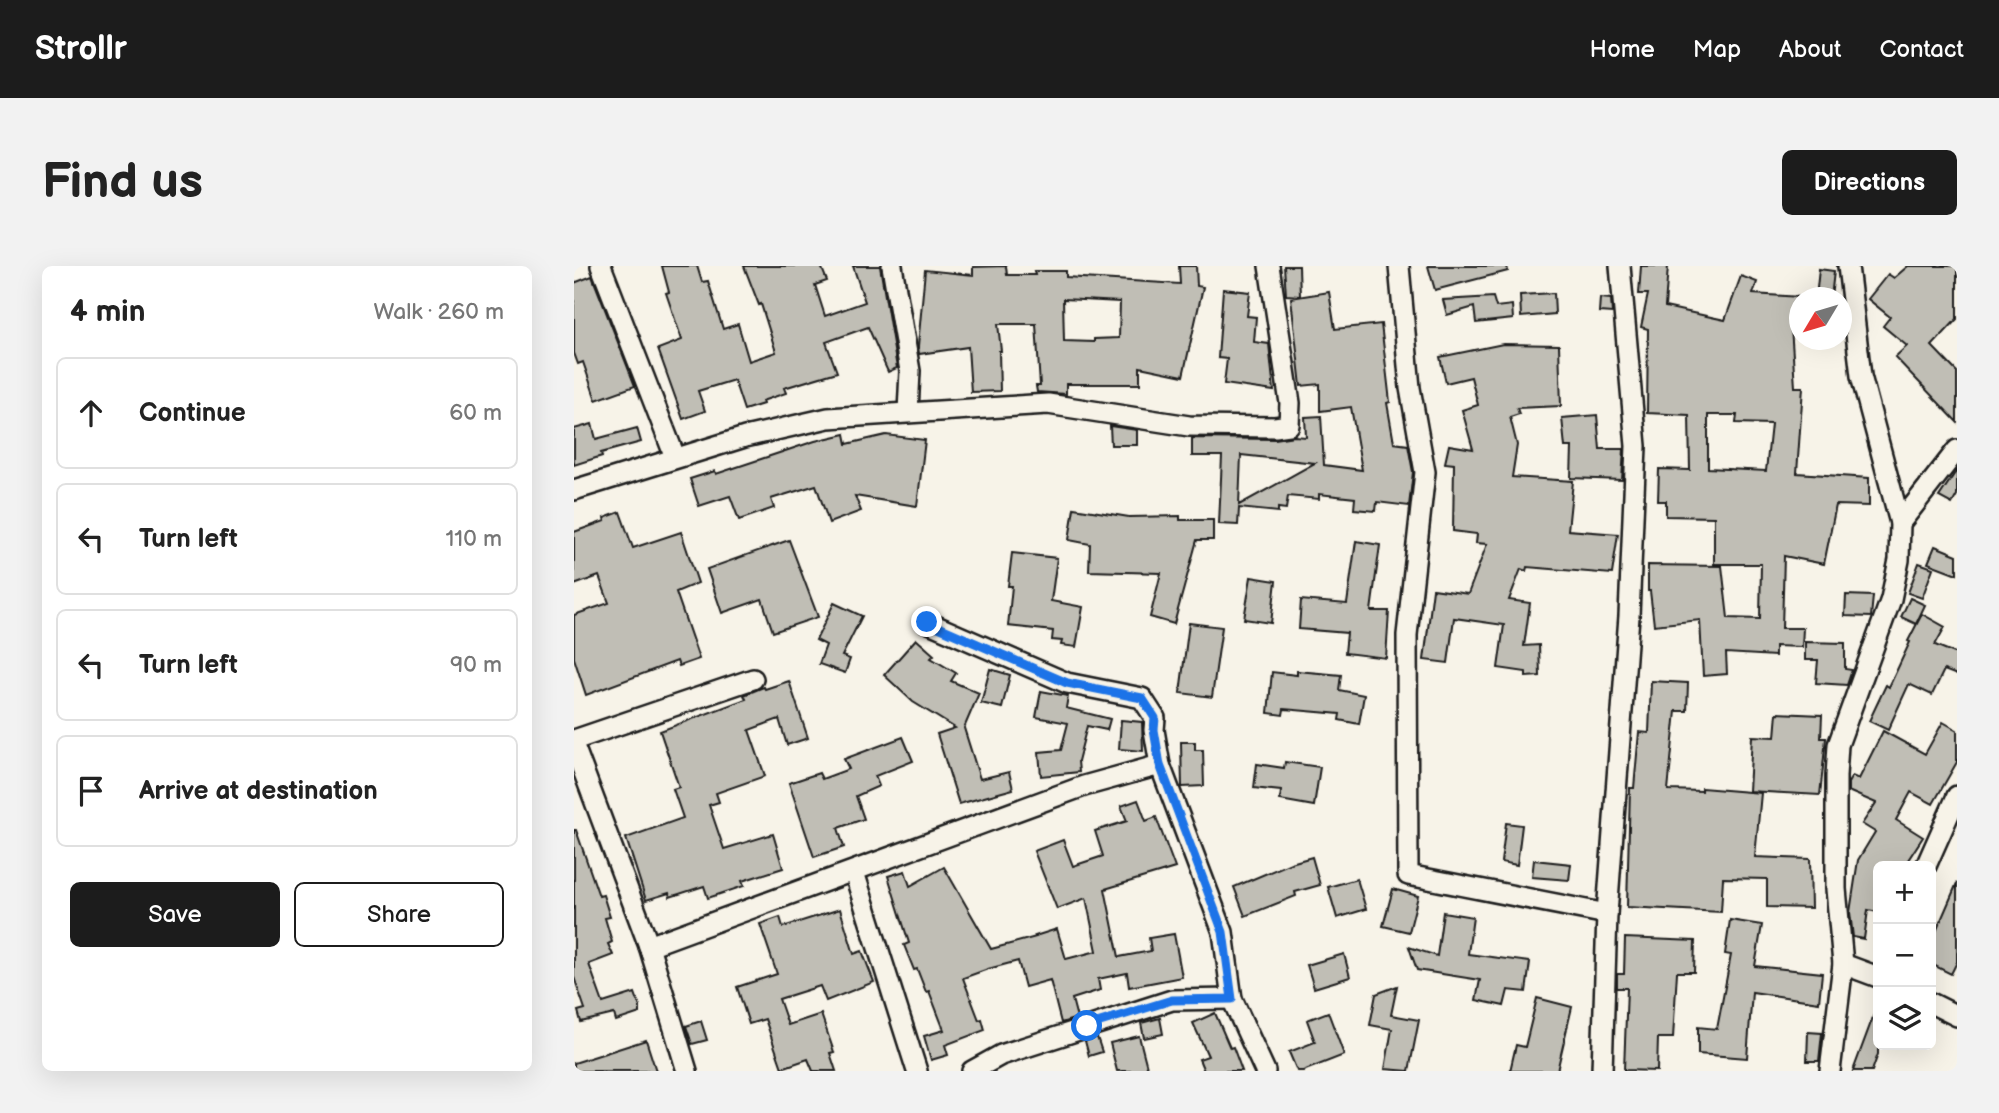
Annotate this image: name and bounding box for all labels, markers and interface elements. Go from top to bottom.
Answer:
text: Strollr [35,29,127,69]
text: Home [1590,35,1655,64]
text: Map [1693,35,1741,64]
text: About [1779,35,1841,64]
text: Contact [1879,35,1964,64]
button: Directions [1782,150,1957,215]
text: Find us [42,153,203,212]
north arrow [1789,287,1852,350]
text: 4 min [70,294,145,330]
text: Walk · 260 m [374,298,504,326]
icon: ahead [72,394,110,432]
text: Continue [139,398,246,429]
text: 60 m [449,399,502,427]
icon: left [72,520,110,558]
text: Turn left [139,524,238,555]
text: 110 m [445,525,502,553]
route end [911,606,942,637]
icon: left [72,646,110,684]
text: Turn left [139,650,238,681]
text: 90 m [450,651,502,679]
icon: arrive [72,772,110,810]
text: Arrive at destination [139,776,378,807]
map controls [1873,861,1936,1050]
button: + [1873,861,1936,924]
button: Save [70,882,280,947]
button: Share [294,882,504,947]
button: − [1873,924,1936,987]
button: layers [1873,987,1936,1050]
route start [1071,1010,1102,1041]

